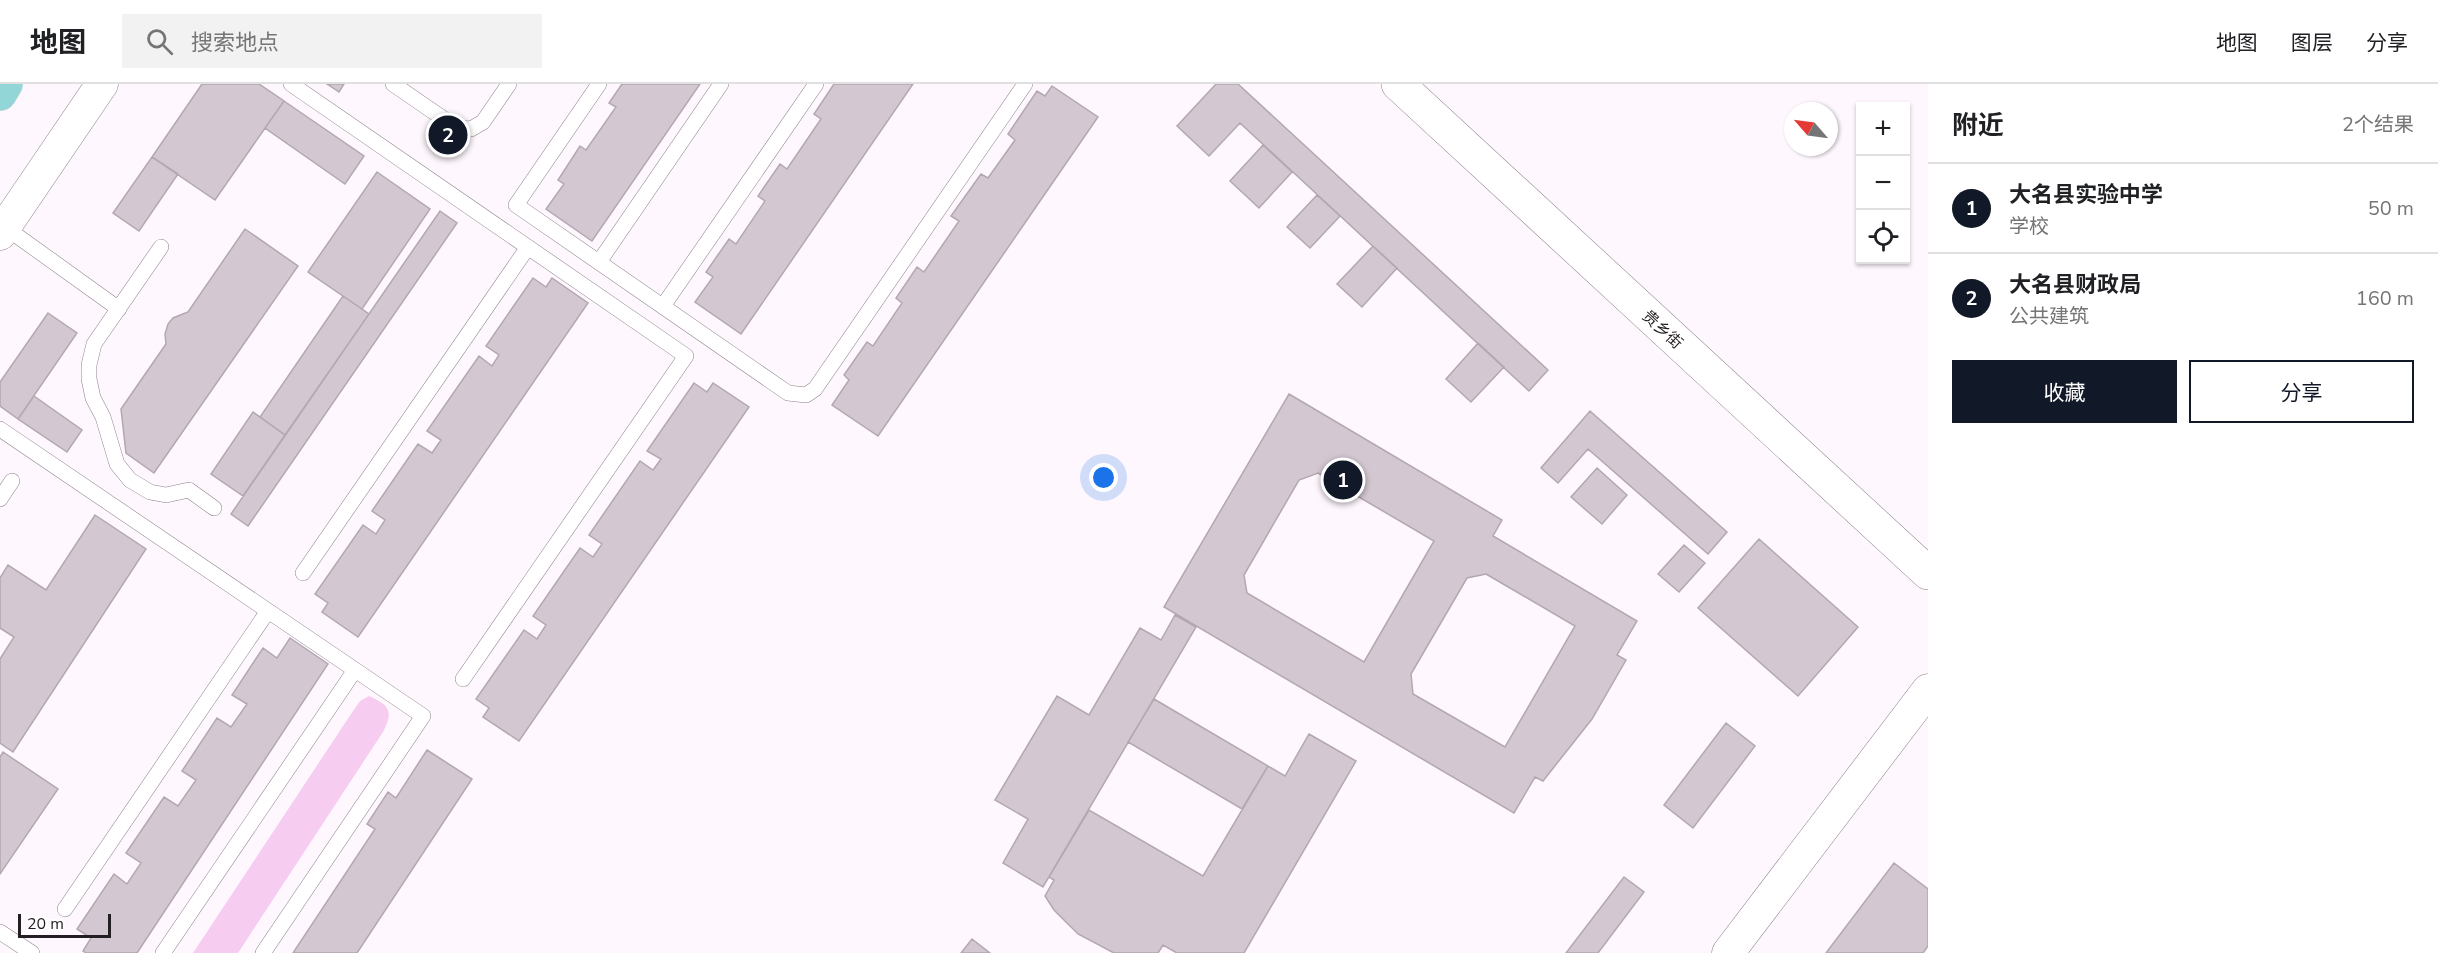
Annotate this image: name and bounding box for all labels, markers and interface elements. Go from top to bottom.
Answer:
search box [122,14,542,68]
text: 地图 [30,24,86,62]
icon: search [143,25,176,58]
text: 搜索地点 [191,28,279,58]
text: 地图 [2216,29,2258,57]
text: 图层 [2291,29,2333,57]
text: 分享 [2366,29,2408,57]
north arrow [1784,102,1838,156]
map controls [1856,102,1910,264]
button: + [1856,102,1910,156]
text: 附近 [1952,108,2004,143]
text: 2个结果 [2342,111,2414,138]
pin: 2 [428,112,468,158]
button: − [1856,156,1910,210]
text: 大名县实验中学 [2009,180,2163,210]
text: 1 [1966,195,1978,222]
text: 50 m [2368,195,2414,222]
button: locate [1856,210,1910,264]
text: 学校 [2009,213,2049,240]
text: 大名县财政局 [2009,270,2141,300]
text: 2 [1966,285,1978,312]
text: 160 m [2356,285,2414,312]
text: 公共建筑 [2009,303,2089,330]
street label: 贵乡街 [1637,305,1687,354]
button: 收藏 [1952,360,2177,423]
button: 分享 [2189,360,2414,423]
pin: 1 [1324,458,1362,502]
your location [1089,463,1118,492]
scale bar [18,911,111,938]
text: 20 m [27,913,64,935]

